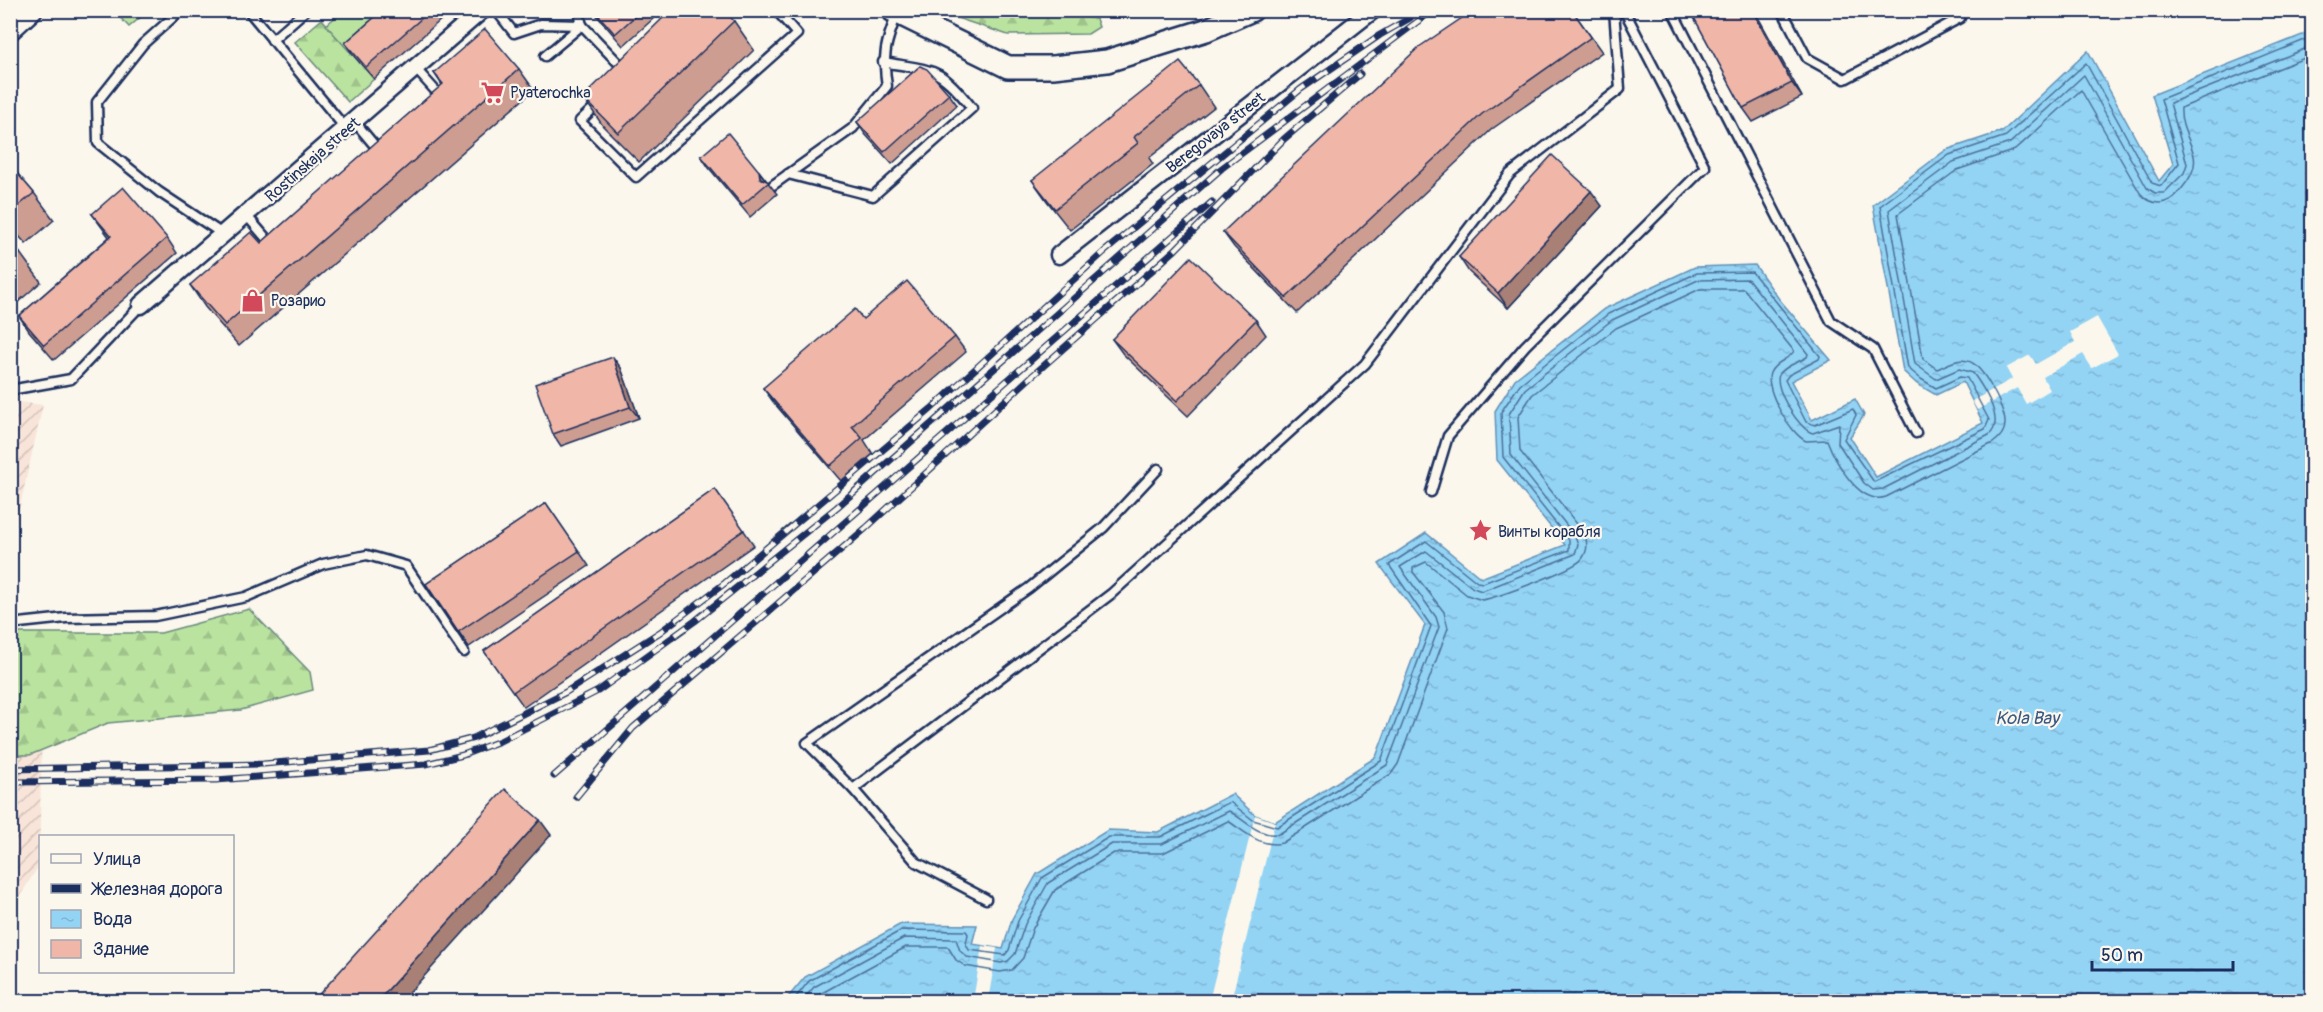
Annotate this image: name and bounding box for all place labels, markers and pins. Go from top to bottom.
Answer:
supermarket icon: Pyaterochka [479,79,505,105]
place label: Pyaterochka [510,83,591,103]
shop icon: Розарио [240,287,266,313]
place label: Розарио [271,291,326,311]
place icon: Винты корабля [1467,518,1493,544]
place label: Винты корабля [1498,522,1600,542]

